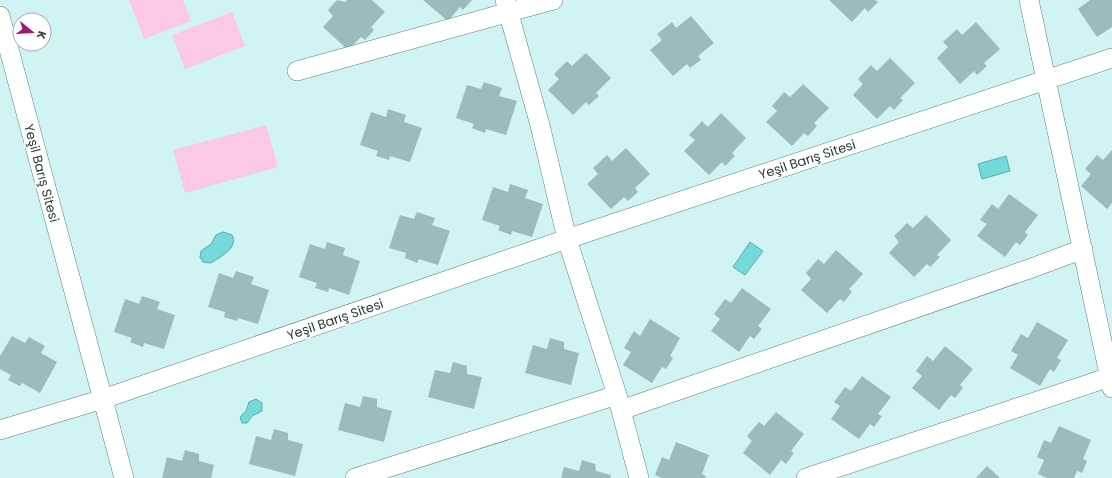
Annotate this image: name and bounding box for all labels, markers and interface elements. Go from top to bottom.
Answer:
north arrow [12,12,52,52]
text: K [33,29,50,42]
street label: Yeşil Barış Sitesi [19,122,64,224]
street label: Yeşil Barış Sitesi [756,135,858,184]
street label: Yeşil Barış Sitesi [284,294,386,345]

